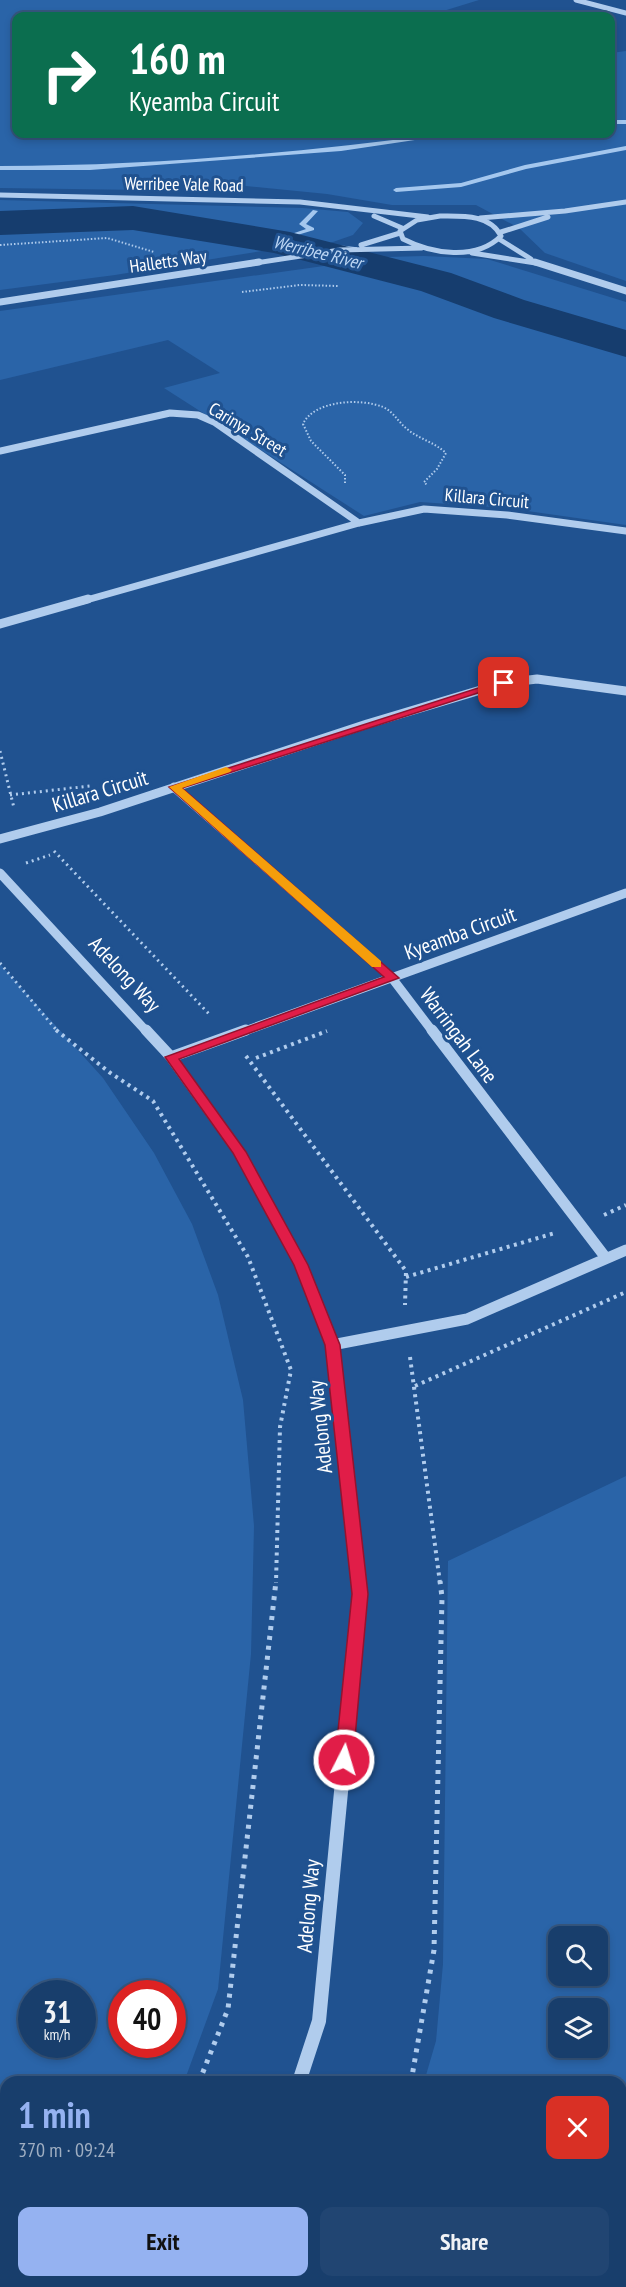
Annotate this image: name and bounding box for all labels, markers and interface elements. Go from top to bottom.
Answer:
text: 160 m [129,31,226,86]
icon: right [30,36,108,114]
text: Kyeamba Circuit [129,84,279,118]
street label: Werribee Vale Road [124,171,244,197]
water label: Werribee River [271,230,368,275]
street label: Halletts Way [128,244,208,278]
street label: Carinya Street [205,397,291,461]
street label: Killara Circuit [444,483,530,513]
pin [478,657,529,708]
icon: arrive [487,666,520,699]
street label: Killara Circuit [49,764,151,818]
street label: Kyeamba Circuit [400,900,520,966]
street label: Adelong Way [83,931,167,1018]
street label: Warringah Lane [414,982,504,1088]
street label: Adelong Way [302,1379,338,1475]
position arrow [312,1728,376,1792]
street label: Adelong Way [290,1858,326,1954]
map controls [548,1926,608,2058]
button: search [548,1926,608,1986]
speed limit sign: 40 [108,1980,186,2058]
text: 31 [43,1992,71,2031]
button: layers [548,1998,608,2058]
text: km/h [44,2025,70,2044]
text: 1 min [18,2091,91,2138]
button: close [546,2096,609,2159]
text: 370 m · 09:24 [18,2137,115,2163]
button: Exit [18,2207,308,2276]
button: Share [320,2207,609,2276]

